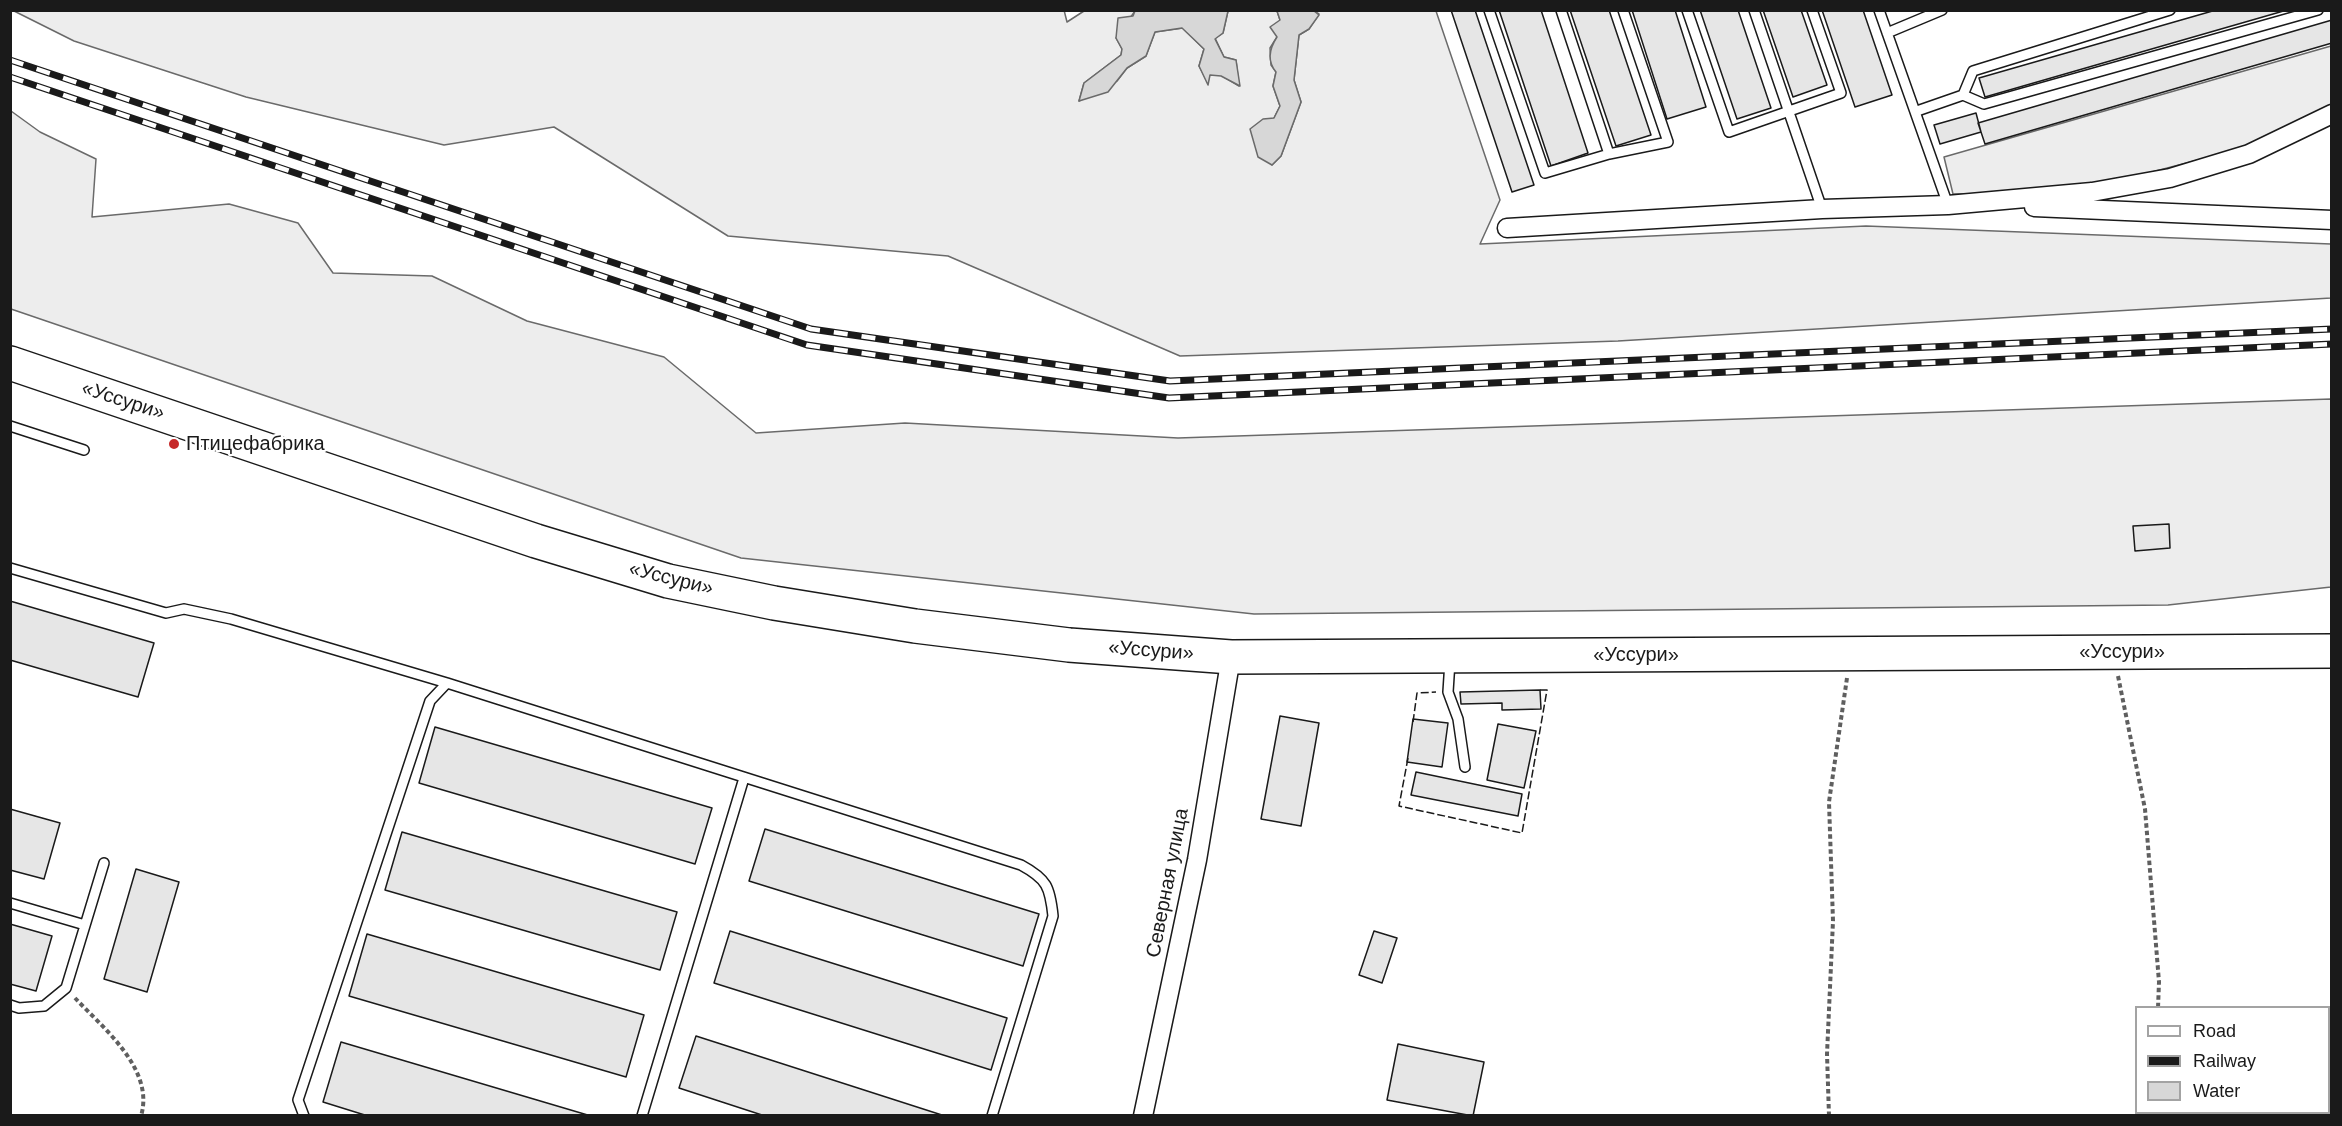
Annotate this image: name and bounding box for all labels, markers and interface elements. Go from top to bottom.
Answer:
street label: «Уссури» [79,376,167,426]
place label: Птицефабрика [186,432,325,456]
marker: Птицефабрика [167,437,181,451]
street label: «Уссури» [627,557,715,601]
street label: «Уссури» [1107,636,1195,666]
street label: «Уссури» [2079,640,2165,664]
street label: «Уссури» [1593,643,1679,667]
street label: Северная улица [1142,806,1194,960]
legend [2135,1006,2330,1114]
text: Road [2193,1021,2236,1041]
text: Railway [2193,1051,2256,1071]
text: Water [2193,1081,2240,1101]

